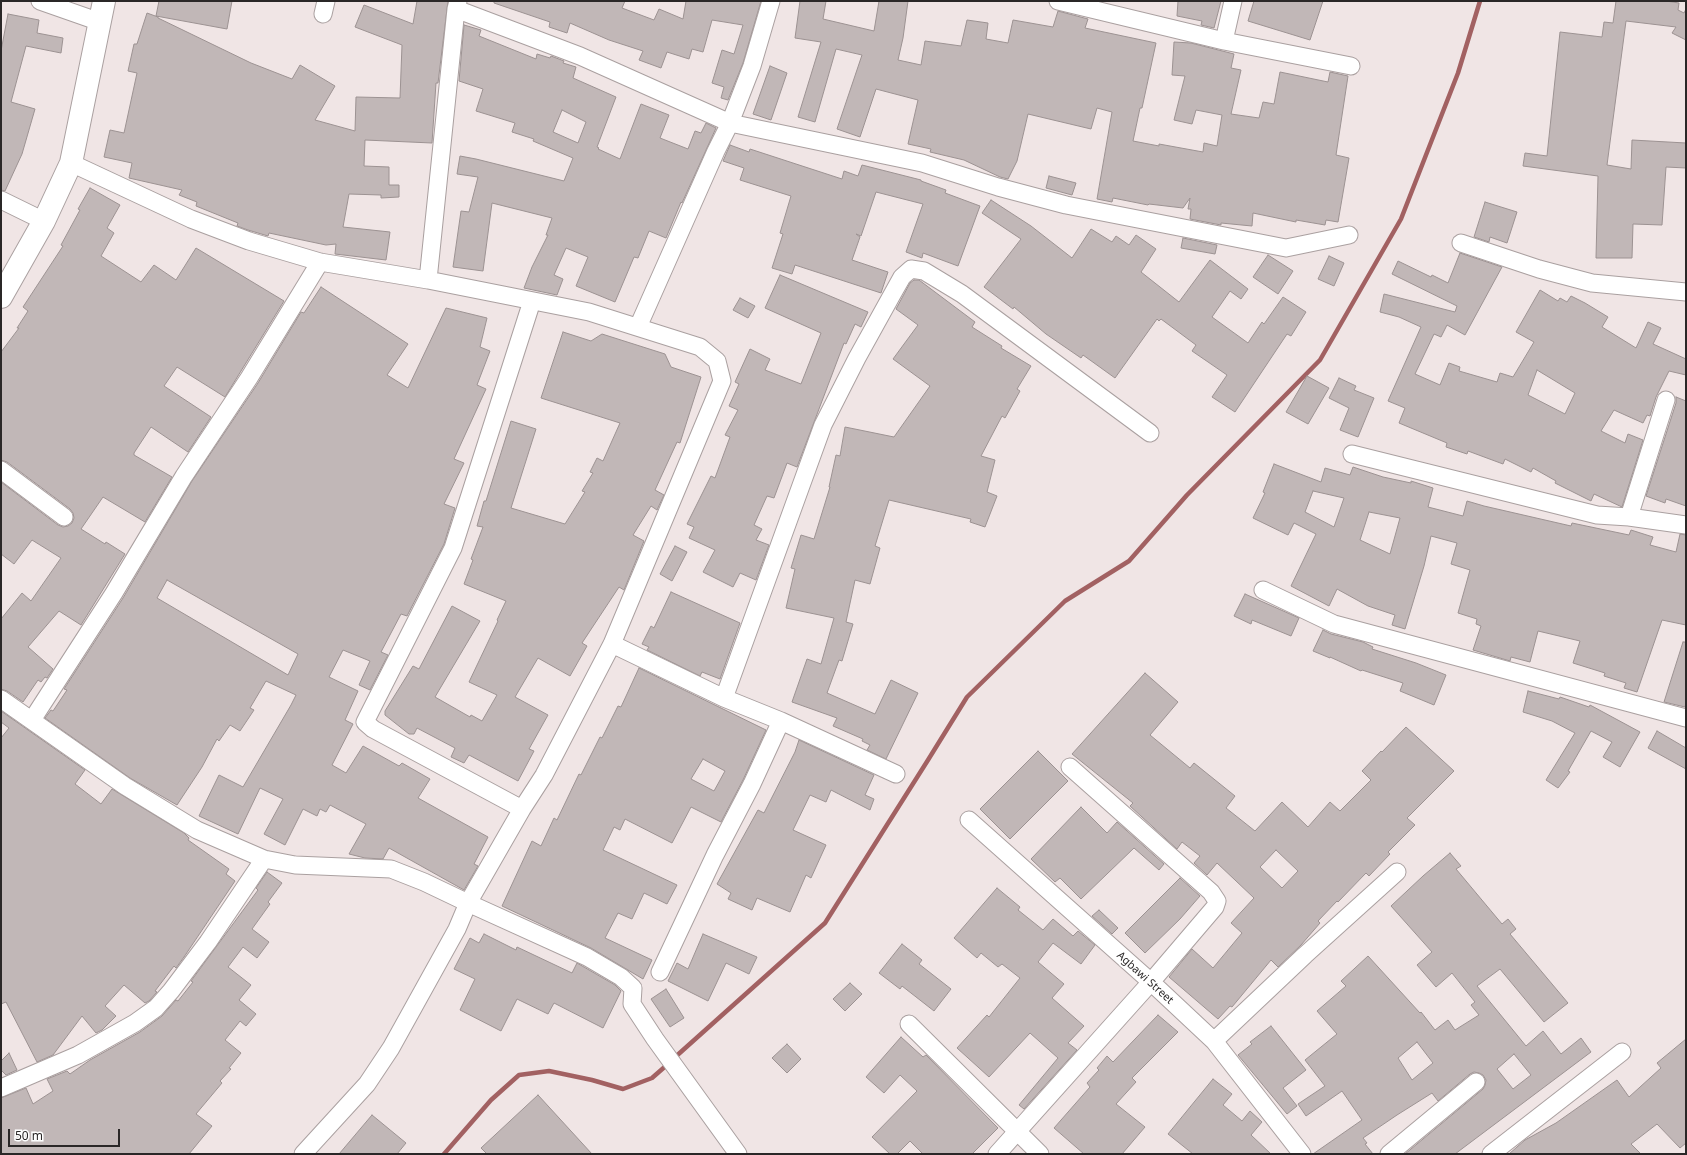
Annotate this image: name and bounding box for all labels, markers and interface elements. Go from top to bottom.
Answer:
street label: Agbawi Street [1114,949,1176,1007]
scale bar [10,1121,122,1147]
text: 50 m [15,1127,43,1144]

